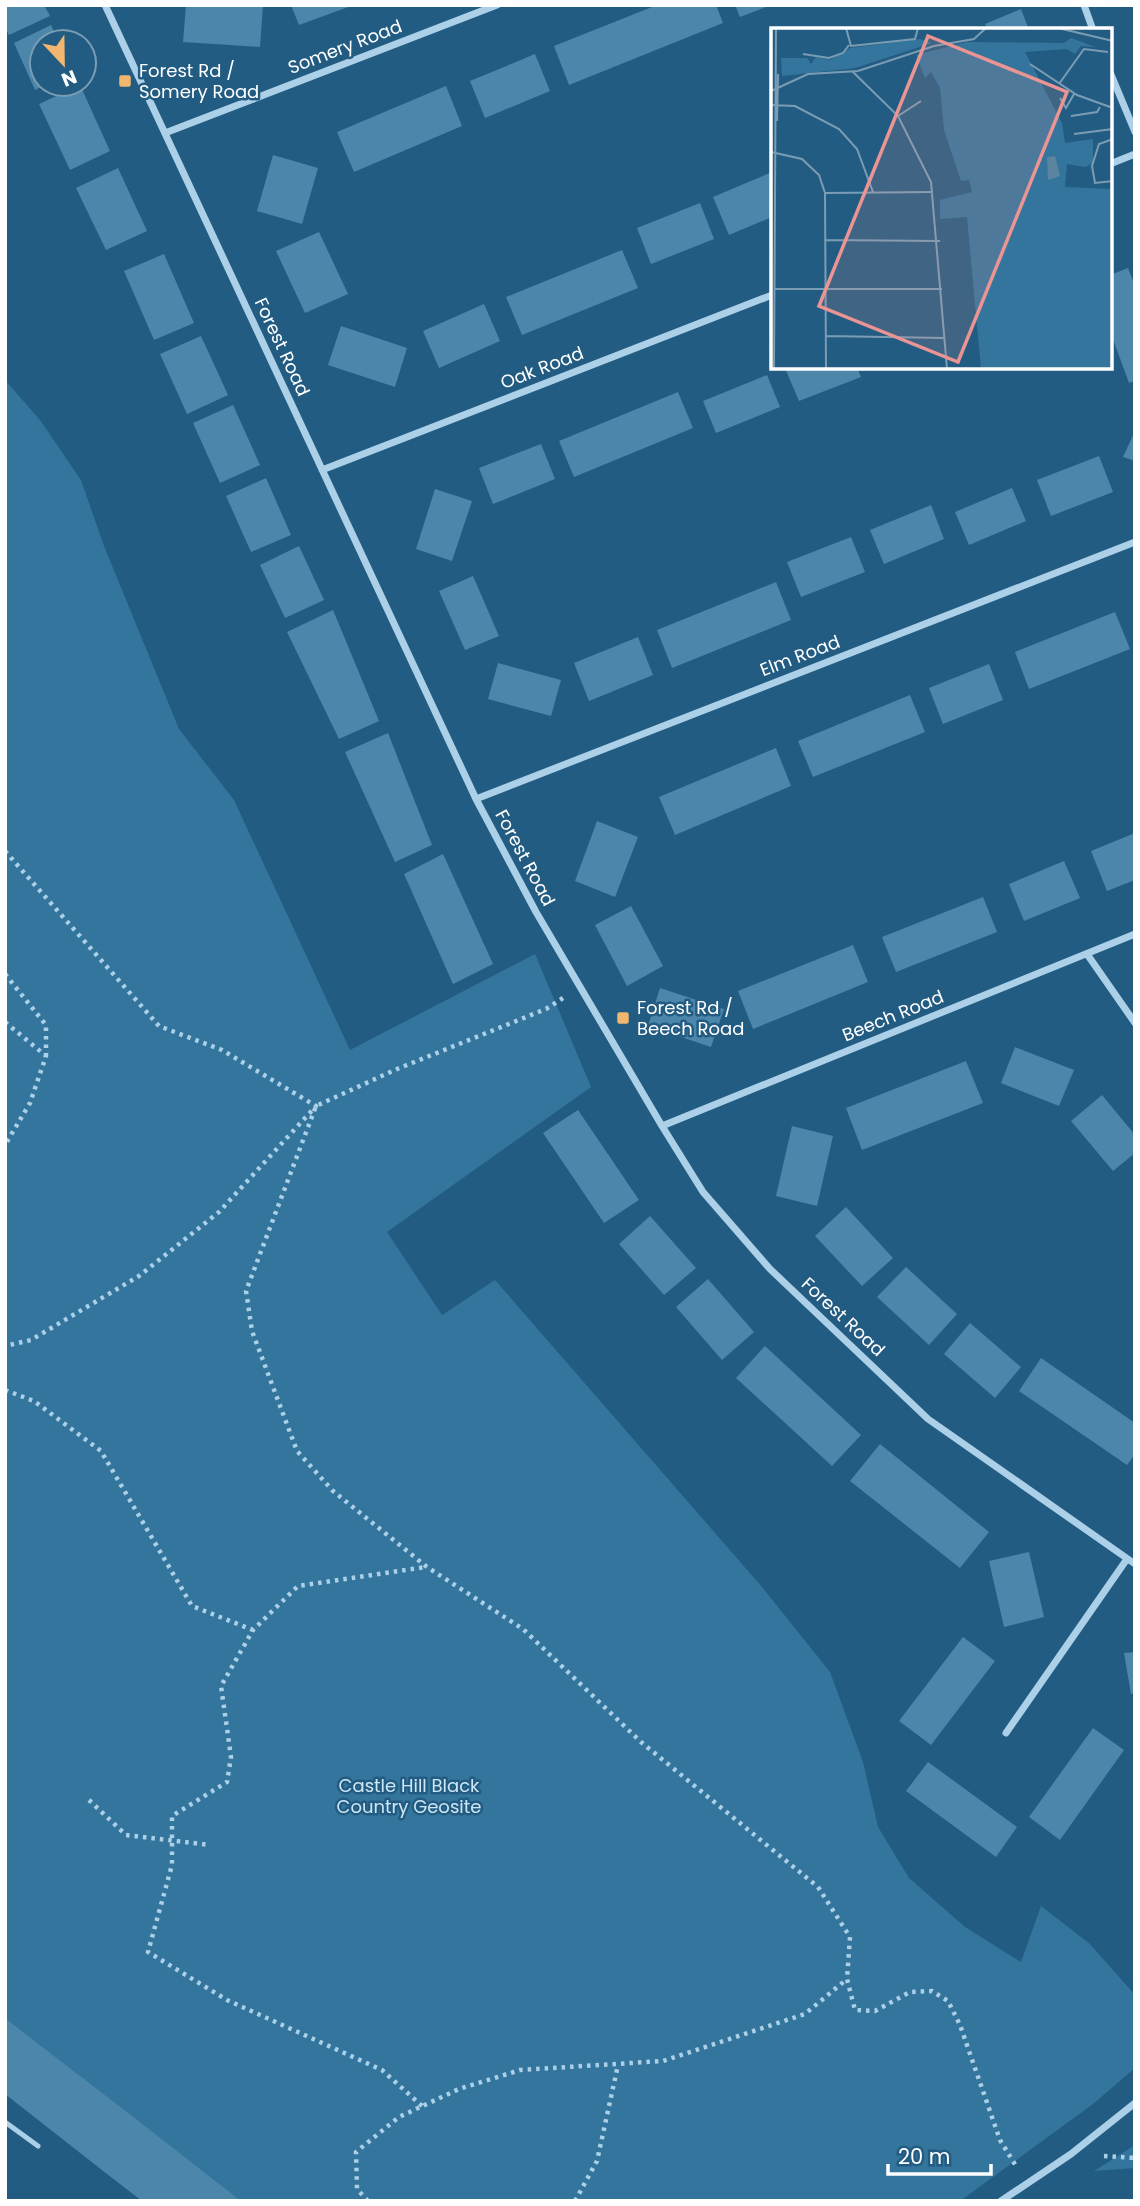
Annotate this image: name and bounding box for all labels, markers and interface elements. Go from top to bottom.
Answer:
street label: Somery Road [284,13,405,80]
north arrow [28,28,98,98]
inset map [771,28,1112,369]
place label: Forest Rd / Somery Road [139,58,259,104]
text: N [57,63,81,93]
marker: Forest Rd / Somery Road [117,73,133,89]
street label: Forest Road [249,293,316,400]
street label: Oak Road [497,340,587,395]
street label: Elm Road [756,629,843,682]
street label: Forest Road [490,805,561,910]
street label: Beech Road [838,984,947,1047]
place label: Forest Rd / Beech Road [637,995,744,1041]
marker: Forest Rd / Beech Road [615,1010,631,1026]
street label: Forest Road [796,1271,891,1362]
park label: Castle Hill Black Country Geosite [337,1773,481,1819]
scale bar [888,2132,991,2176]
text: 20 m [898,2142,951,2171]

